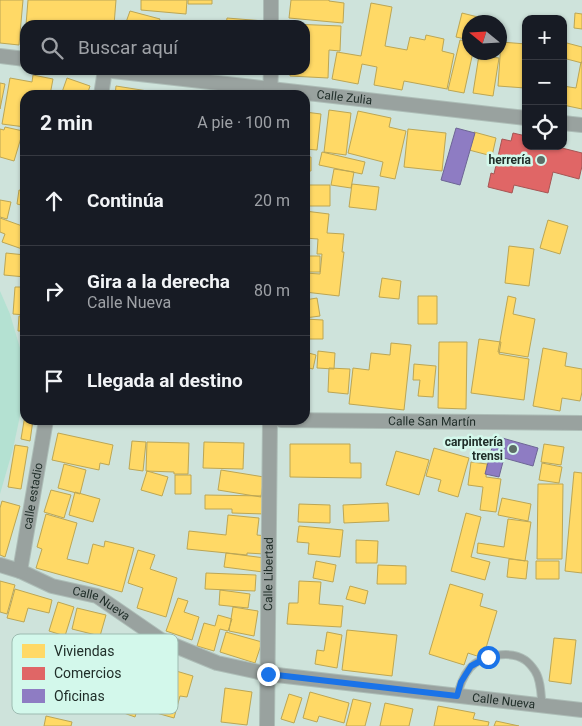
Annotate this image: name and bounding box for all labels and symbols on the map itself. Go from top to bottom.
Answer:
north arrow [462,15,507,60]
street label: Calle Zulia [316,87,373,107]
place label: herrería [489,153,532,167]
marker: herrería [535,154,547,166]
street label: Calle San Martín [388,414,476,429]
place label: carpintería trensi [445,435,504,463]
marker: carpintería trensi [507,443,519,455]
street label: calle estadio [20,461,46,531]
street label: Calle Libertad [261,537,276,611]
street label: Calle Nueva [71,584,133,623]
legend [12,634,178,714]
text: Viviendas [54,643,114,659]
route start [477,646,500,669]
route end [257,663,280,686]
text: Comercios [54,665,121,681]
text: Oficinas [54,688,105,704]
street label: Calle Nueva [472,690,536,712]

